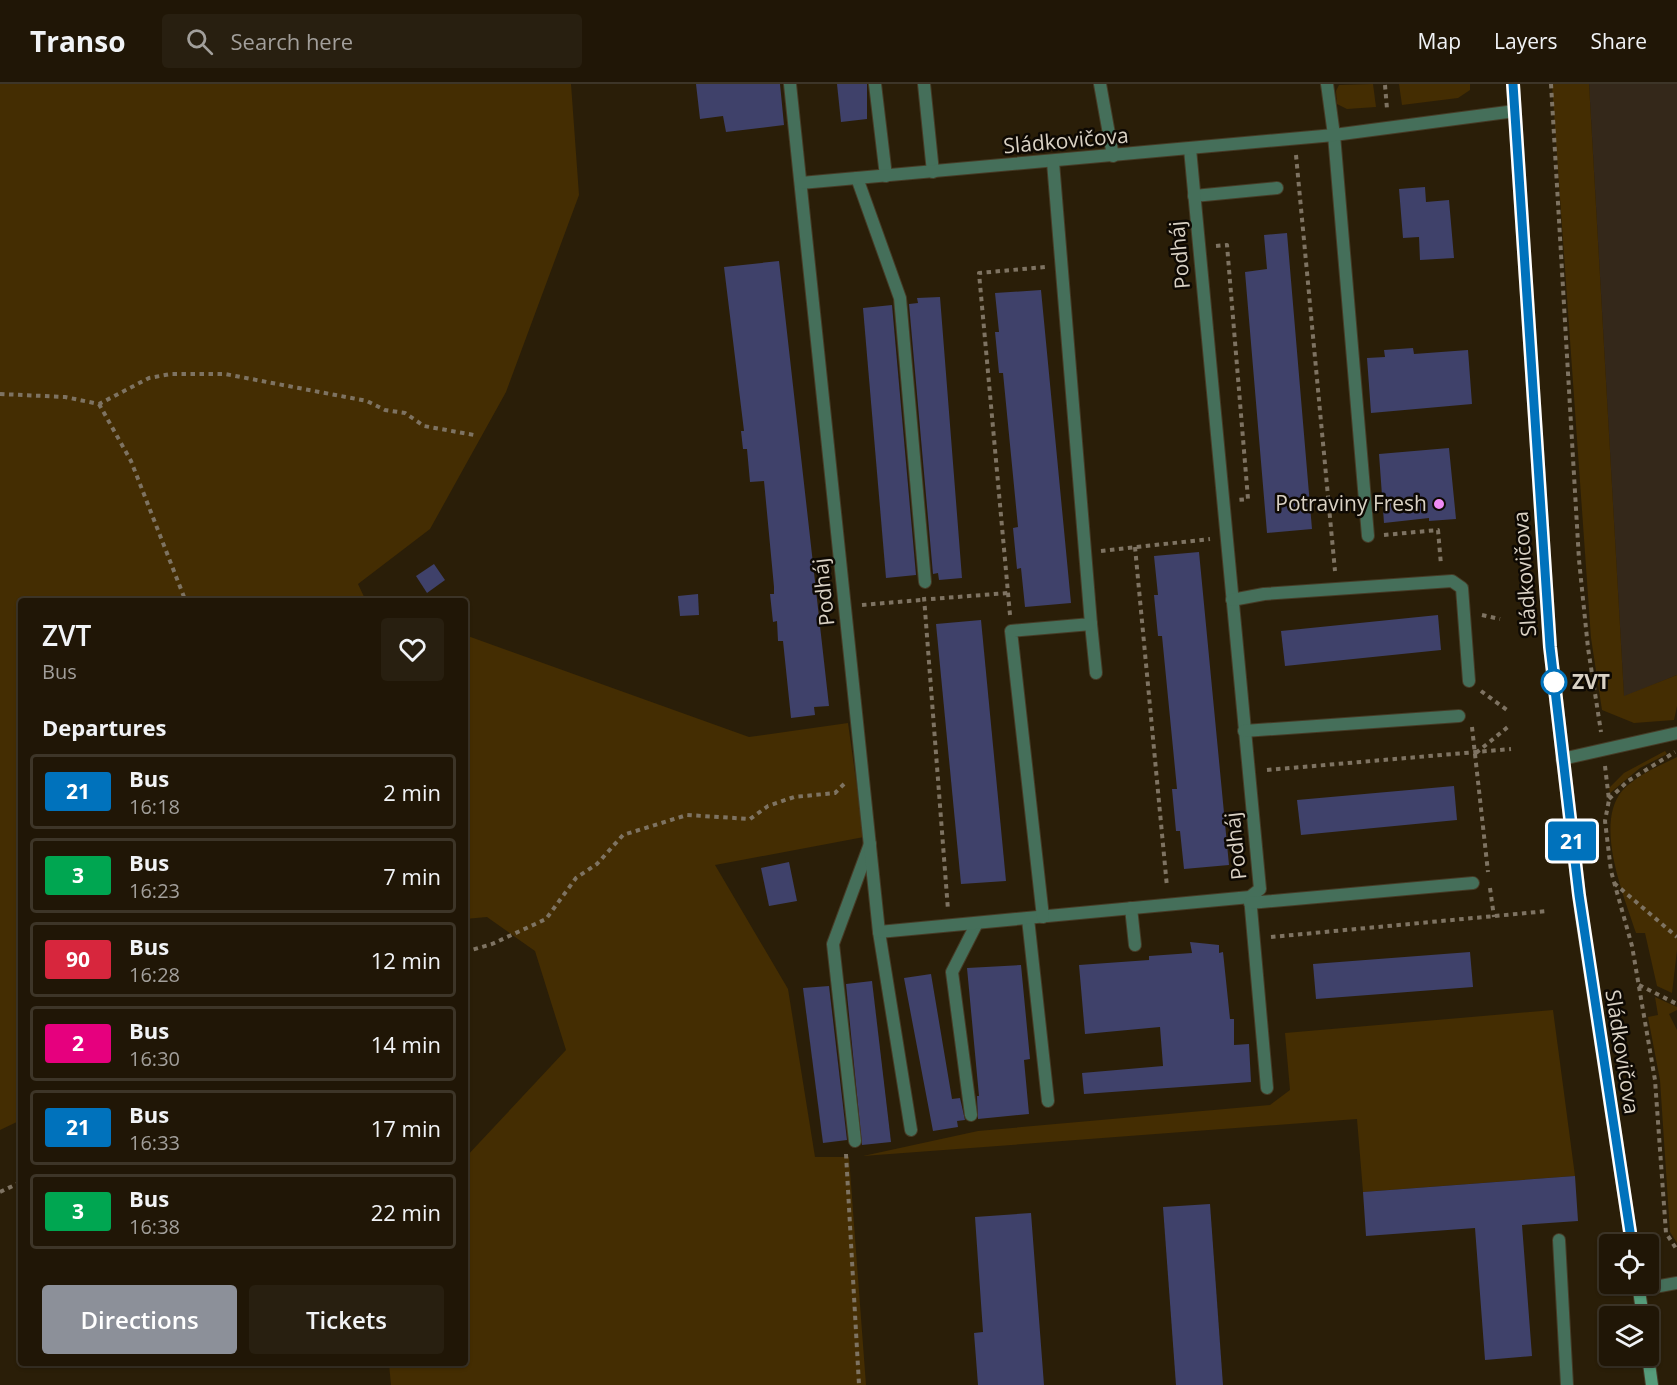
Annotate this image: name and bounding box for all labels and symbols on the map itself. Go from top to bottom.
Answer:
street label: Sládkovičova [1002,121,1130,159]
street label: Podháj [1162,220,1196,290]
place label: Potraviny Fresh [1275,489,1427,517]
marker: Potraviny Fresh [1432,497,1446,511]
street label: Sládkovičova [1506,510,1542,638]
street label: Podháj [806,557,840,627]
place label: ZVT [1572,667,1610,695]
marker: ZVT [1541,669,1567,695]
street label: Podháj [1218,811,1252,881]
line badge: 21 [1545,822,1599,861]
street label: Sládkovičova [1599,988,1647,1116]

